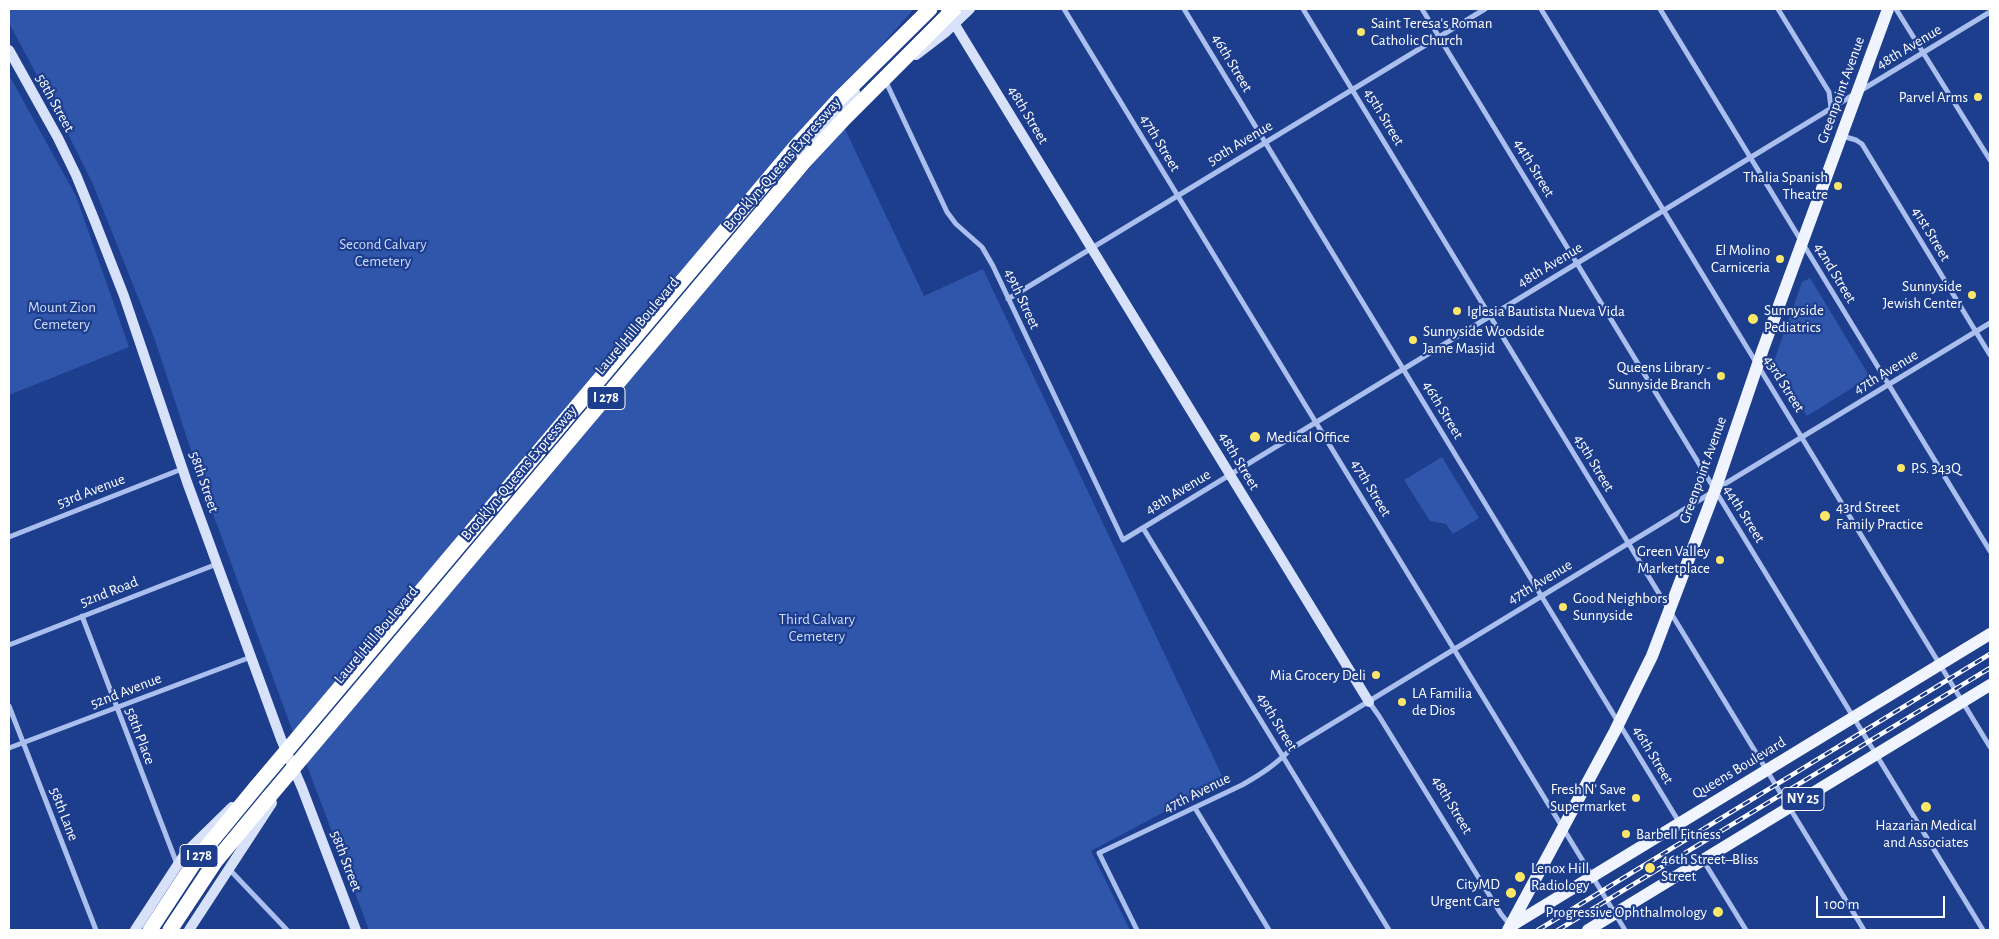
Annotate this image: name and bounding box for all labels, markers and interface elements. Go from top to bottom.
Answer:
place label: Saint Teresa's Roman Catholic Church [1371,14,1492,49]
street label: 48th Avenue [1873,20,1945,74]
marker: Saint Teresa's Roman Catholic Church [1355,26,1367,38]
street label: 46th Street [1208,31,1256,95]
street label: Greenpoint Avenue [1813,34,1869,146]
street label: 58th Street [32,71,78,135]
street label: 48th Street [1004,83,1052,147]
street label: 45th Street [1360,85,1408,149]
place label: Parvel Arms [1899,88,1968,106]
marker: Parvel Arms [1972,91,1984,103]
street label: Brooklyn-Queens Expressway [719,94,845,234]
street label: 47th Street [1136,111,1184,175]
street label: 50th Avenue [1204,116,1276,170]
street label: 44th Street [1510,136,1558,200]
place label: Thalia Spanish Theatre [1743,168,1828,203]
marker: Thalia Spanish Theatre [1832,180,1844,192]
street label: 41st Street [1908,203,1954,265]
park label: Second Calvary Cemetery [339,235,427,270]
street label: 48th Avenue [1514,238,1586,292]
street label: 42nd Street [1810,240,1860,306]
place label: El Molino Carniceria [1711,241,1770,276]
marker: El Molino Carniceria [1774,253,1786,265]
street label: 49th Street [1000,266,1044,332]
street label: Laurel Hill Boulevard [591,274,683,378]
place label: Sunnyside Jewish Center [1883,277,1962,312]
marker: Sunnyside Jewish Center [1966,289,1978,301]
park label: Mount Zion Cemetery [28,298,96,333]
place label: Sunnyside Pediatrics [1764,301,1824,336]
place label: Iglesia Bautista Nueva Vida [1467,302,1625,320]
marker: Iglesia Bautista Nueva Vida [1451,305,1463,317]
marker: Sunnyside Pediatrics [1746,312,1760,326]
place label: Sunnyside Woodside Jame Masjid [1423,322,1544,357]
marker: Sunnyside Woodside Jame Masjid [1407,334,1419,346]
street label: 47th Avenue [1850,346,1922,398]
street label: 43rd Street [1759,352,1809,416]
place label: Queens Library - Sunnyside Branch [1608,358,1711,393]
marker: Queens Library - Sunnyside Branch [1715,370,1727,382]
street label: 46th Street [1419,378,1467,442]
road number: I 278 [587,386,625,409]
street label: Brooklyn-Queens Expressway [457,402,581,544]
street label: Greenpoint Avenue [1675,414,1731,526]
place label: Medical Office [1266,428,1350,446]
street label: 48th Street [1215,429,1263,493]
marker: Medical Office [1248,430,1262,444]
street label: 45th Street [1570,431,1618,495]
street label: 58th Street [185,449,223,515]
street label: 47th Street [1347,456,1395,520]
place label: P.S. 343Q [1911,459,1961,477]
marker: P.S. 343Q [1895,462,1907,474]
street label: 48th Avenue [1142,465,1214,519]
street label: 53rd Avenue [55,470,127,512]
street label: 44th Street [1719,482,1769,546]
place label: 43rd Street Family Practice [1836,498,1923,533]
marker: 43rd Street Family Practice [1818,509,1832,523]
place label: Green Valley Marketplace [1637,542,1710,577]
marker: Green Valley Marketplace [1714,554,1726,566]
street label: 47th Avenue [1504,556,1576,608]
street label: 52nd Road [77,573,141,611]
street label: Laurel Hill Boulevard [330,583,422,687]
place label: Good Neighbors Sunnyside [1573,589,1668,624]
marker: Good Neighbors Sunnyside [1557,601,1569,613]
park label: Third Calvary Cemetery [779,610,855,645]
place label: Mia Grocery Deli [1270,666,1366,684]
street label: 52nd Avenue [88,669,164,713]
marker: Mia Grocery Deli [1370,669,1382,681]
place label: LA Familia de Dios [1412,684,1472,719]
street label: 49th Street [1253,690,1301,754]
marker: LA Familia de Dios [1396,696,1408,708]
street label: 58th Place [121,705,159,767]
street label: 46th Street [1629,723,1677,787]
street label: Queens Boulevard [1689,733,1789,803]
street label: 47th Avenue [1161,769,1233,817]
street label: 48th Street [1428,773,1476,837]
place label: Fresh N' Save Supermarket [1550,780,1626,815]
street label: 58th Lane [46,785,82,843]
road number: NY 25 [1782,788,1824,811]
marker: Fresh N' Save Supermarket [1630,792,1642,804]
marker: Hazarian Medical and Associates [1919,800,1933,814]
place label: Hazarian Medical and Associates [1875,816,1977,851]
place label: Barbell Fitness [1636,825,1721,843]
street label: 58th Street [326,828,366,894]
marker: Barbell Fitness [1620,828,1632,840]
road number: I 278 [180,844,218,868]
place label: 46th Street–Bliss Street [1661,850,1759,885]
place label: Lenox Hill Radiology [1531,859,1589,894]
marker: 46th Street–Bliss Street [1643,861,1657,875]
marker: Lenox Hill Radiology [1513,870,1527,884]
place label: CityMD Urgent Care [1431,875,1500,910]
marker: CityMD Urgent Care [1504,886,1518,900]
scale bar [1819,886,1948,918]
text: 100 m [1824,897,1859,912]
place label: Progressive Ophthalmology [1546,903,1707,921]
marker: Progressive Ophthalmology [1711,905,1725,919]

